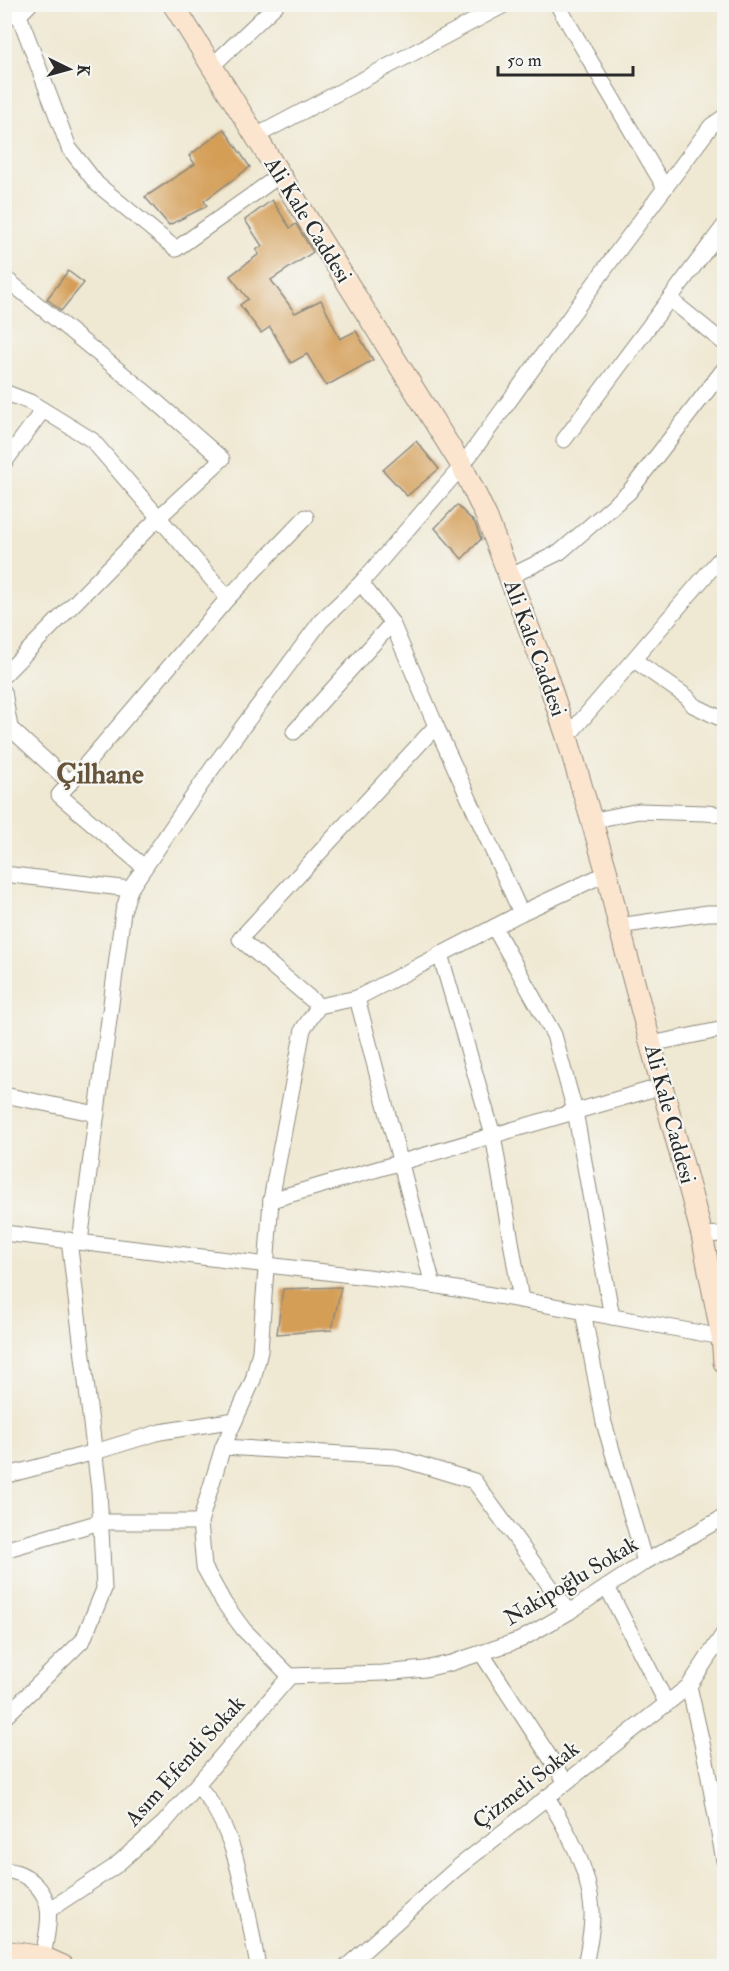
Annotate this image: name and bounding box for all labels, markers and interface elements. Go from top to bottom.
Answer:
north arrow [39,39,99,99]
scale bar [498,39,633,77]
text: 50 m [507,49,542,72]
text: K [72,64,93,77]
street label: Ali Kale Caddesi [258,151,358,288]
street label: Ali Kale Caddesi [497,575,573,720]
district label: Çilhane [56,757,144,792]
street label: Ali Kale Caddesi [638,1040,702,1187]
street label: Nakipoğlu Sokak [499,1530,644,1633]
street label: Asım Efendi Sokak [118,1689,251,1833]
street label: Çizmeli Sokak [467,1734,585,1835]

